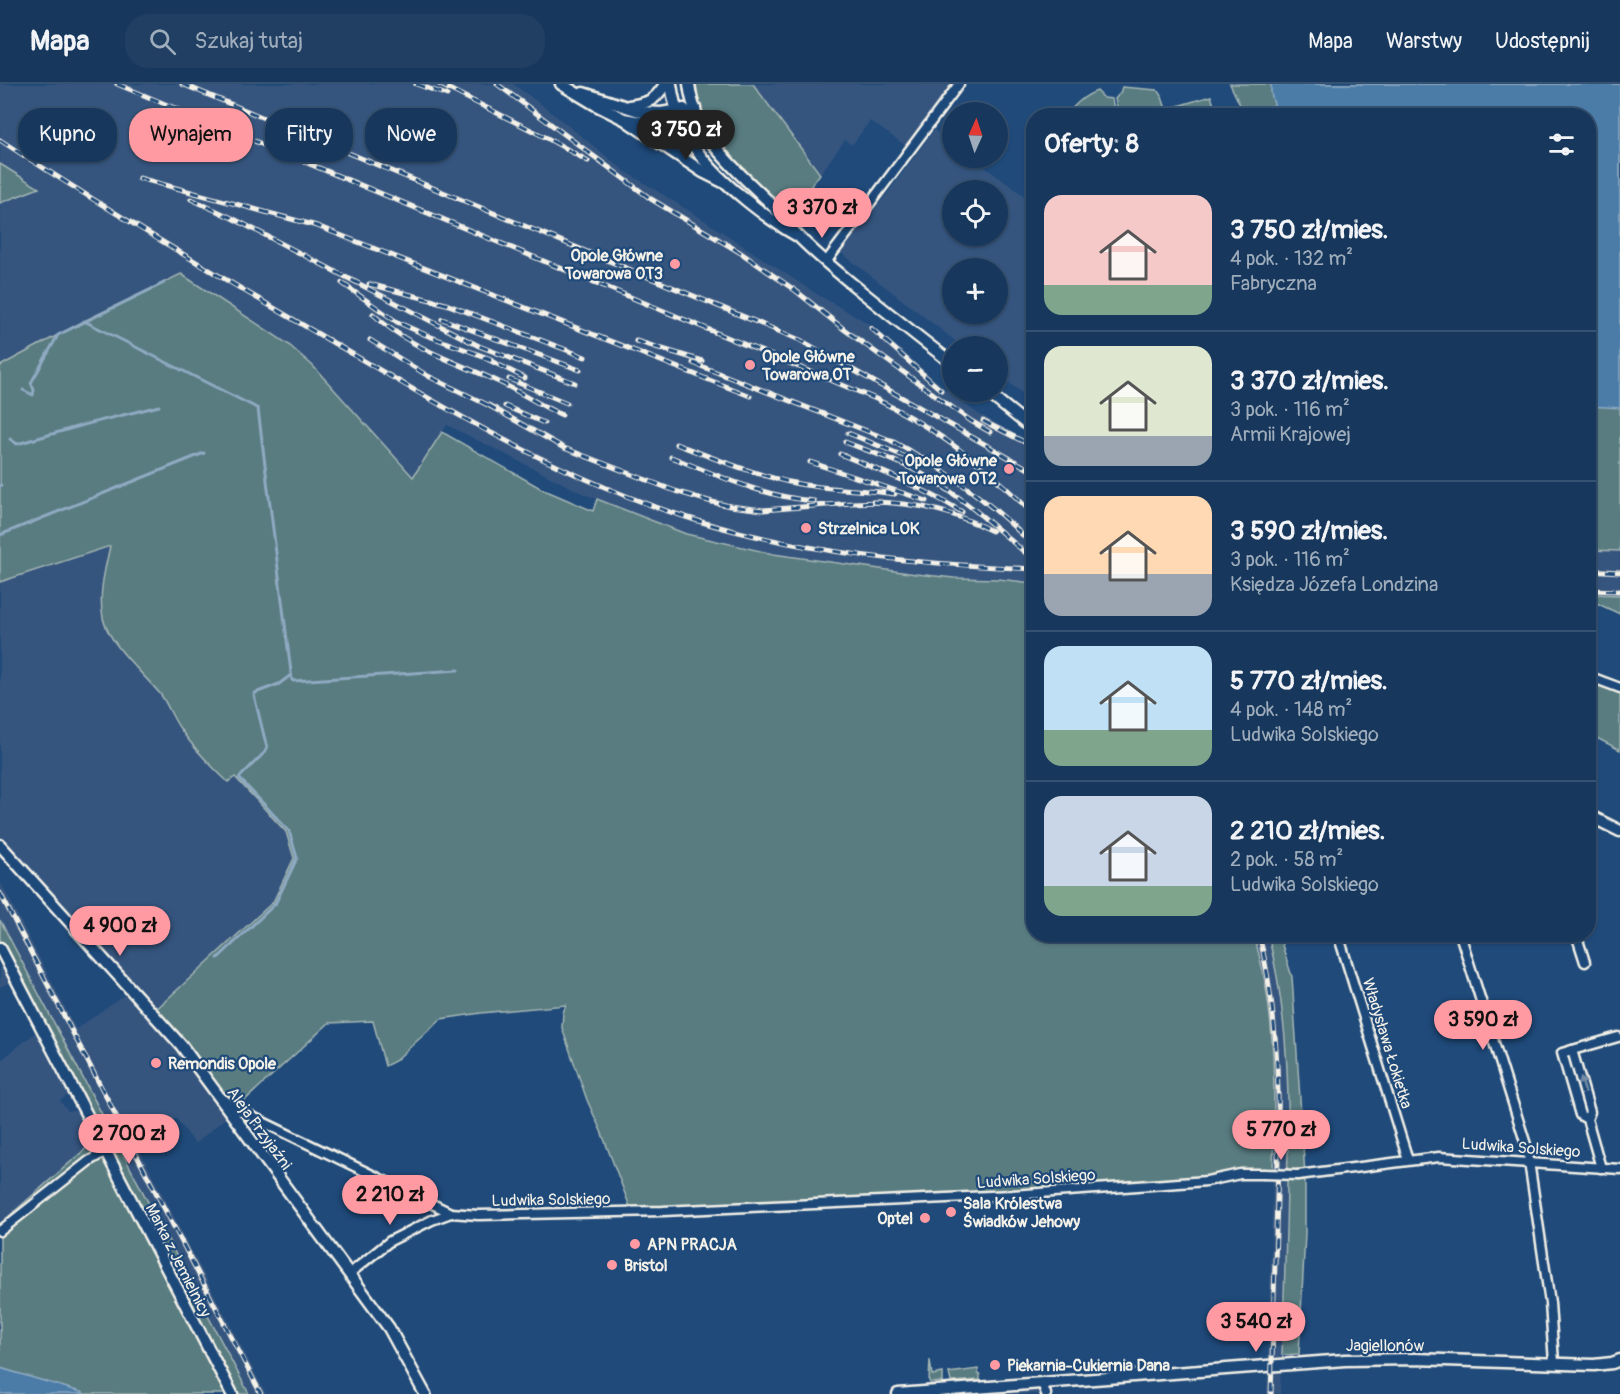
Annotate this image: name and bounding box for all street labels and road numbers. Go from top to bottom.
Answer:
street label: Władysława Łokietka [1358,975,1416,1111]
street label: Aleja Przyjaźni [222,1083,296,1174]
street label: Ludwika Solskiego [1461,1134,1581,1162]
street label: Ludwika Solskiego [976,1165,1097,1193]
street label: Ludwika Solskiego [491,1189,611,1211]
street label: Marka z Jemielnicy [141,1200,215,1321]
street label: Jagiellonów [1346,1336,1424,1356]

